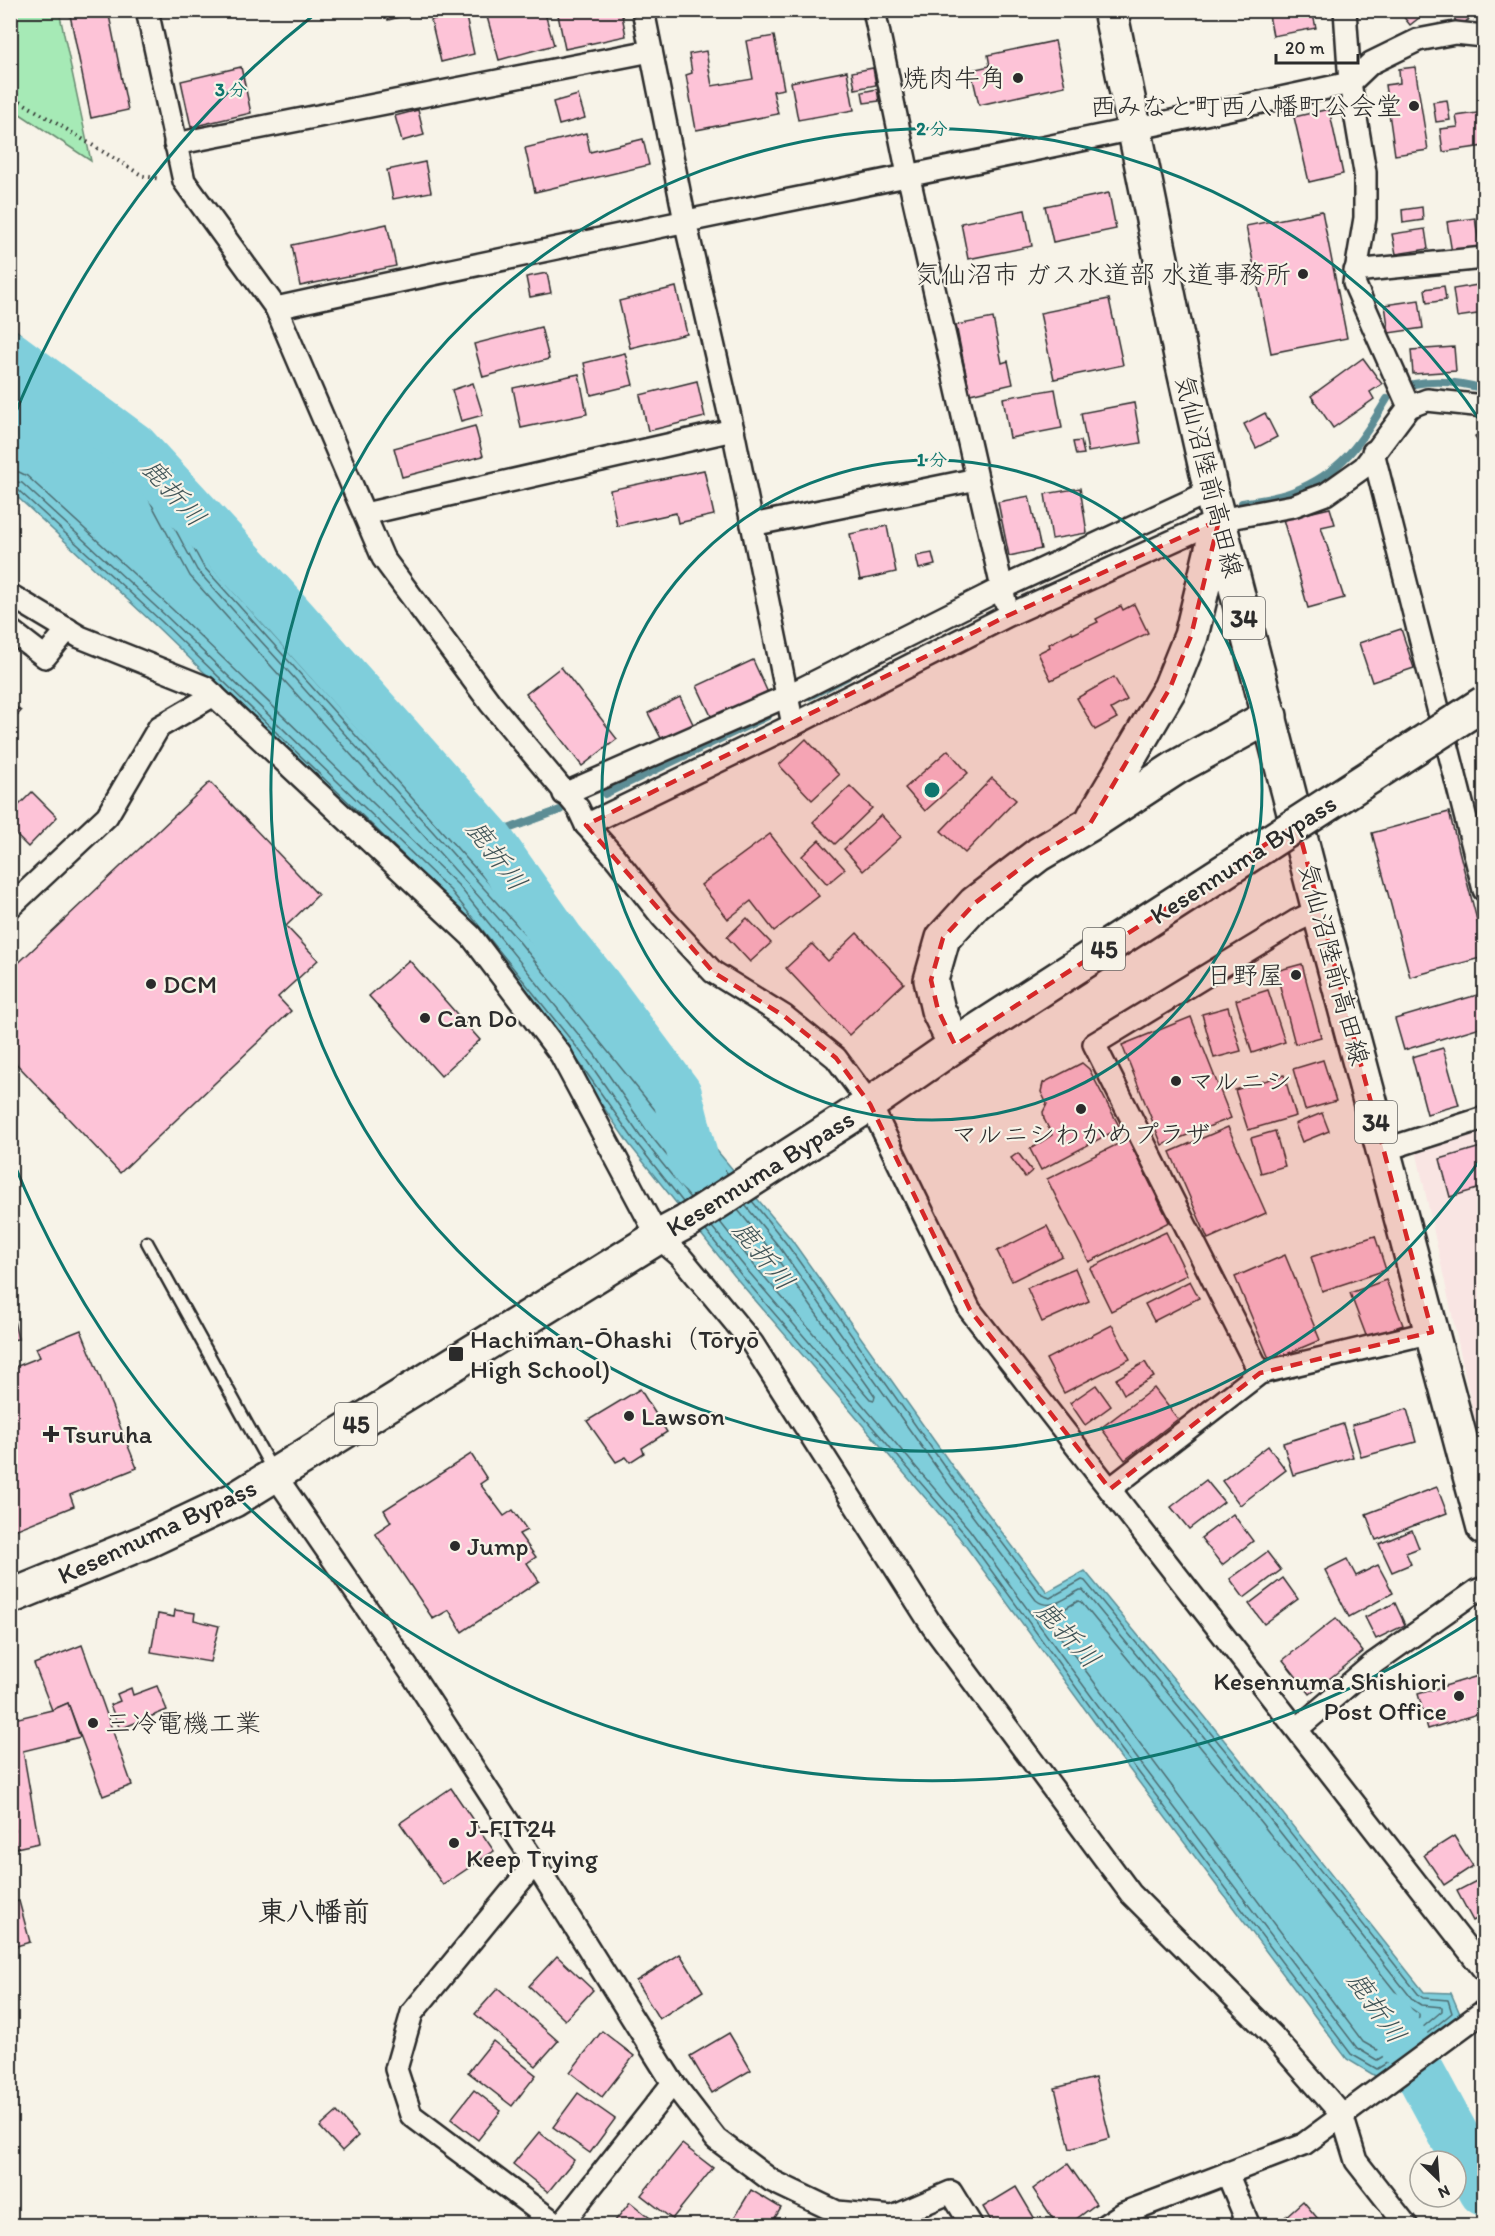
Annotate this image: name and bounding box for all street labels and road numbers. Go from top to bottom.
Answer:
street label: 気仙沼陸前高田線 [1168,371,1250,581]
road number: 34 [1223,597,1265,639]
street label: Kesennuma Bypass [1144,787,1342,931]
street label: 気仙沼陸前高田線 [1292,859,1376,1069]
road number: 45 [1083,928,1125,970]
road number: 34 [1355,1101,1397,1143]
street label: Kesennuma Bypass [660,1102,860,1244]
road number: 45 [335,1403,377,1445]
street label: Kesennuma Bypass [52,1471,262,1591]

